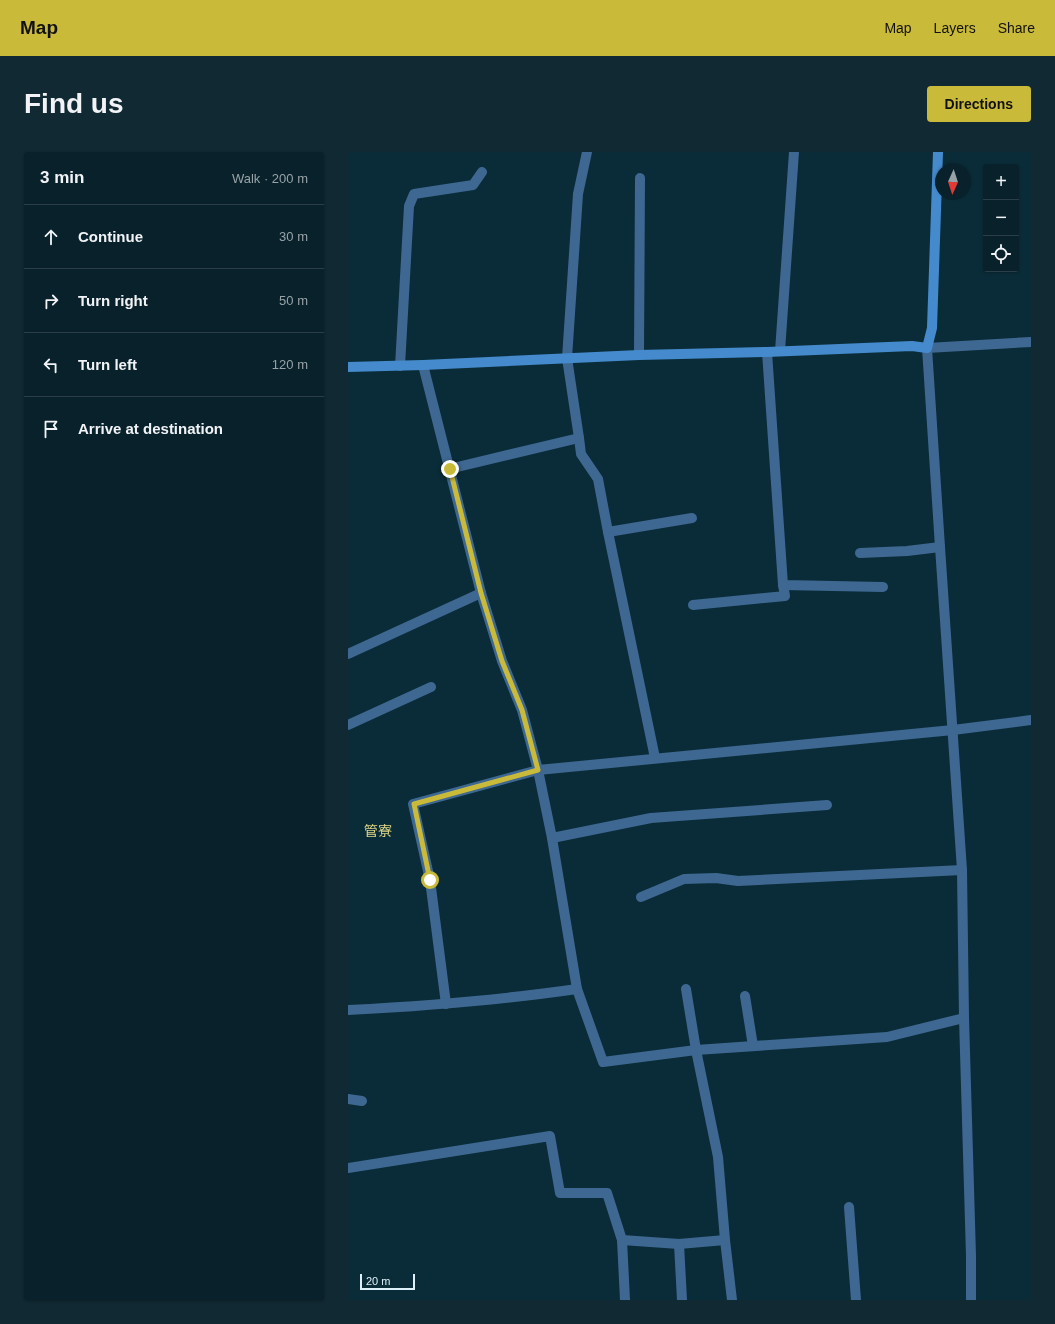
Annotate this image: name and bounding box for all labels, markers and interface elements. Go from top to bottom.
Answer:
text: Map [20,17,58,38]
text: Map [884,20,912,36]
text: Layers [934,20,976,36]
text: Share [998,20,1035,36]
button: Directions [927,86,1031,122]
text: Find us [24,88,124,119]
north arrow [935,164,971,200]
map controls [983,164,1019,272]
button: + [983,164,1019,200]
text: 3 min [40,168,84,187]
text: Walk · 200 m [232,171,308,186]
button: − [983,200,1019,236]
icon: ahead [40,226,62,248]
text: Continue [78,228,143,245]
text: 30 m [279,229,308,244]
button: locate [983,236,1019,272]
icon: right [40,290,62,312]
text: Turn right [78,292,148,309]
text: 50 m [279,293,308,308]
icon: left [40,354,62,376]
text: Turn left [78,356,137,373]
text: 120 m [272,357,308,372]
icon: arrive [40,418,62,440]
text: Arrive at destination [78,420,223,437]
route end [441,460,459,478]
district label: 管寮 [364,823,392,839]
route start [421,871,439,889]
scale bar [360,1272,415,1291]
text: 20 m [366,1275,390,1287]

